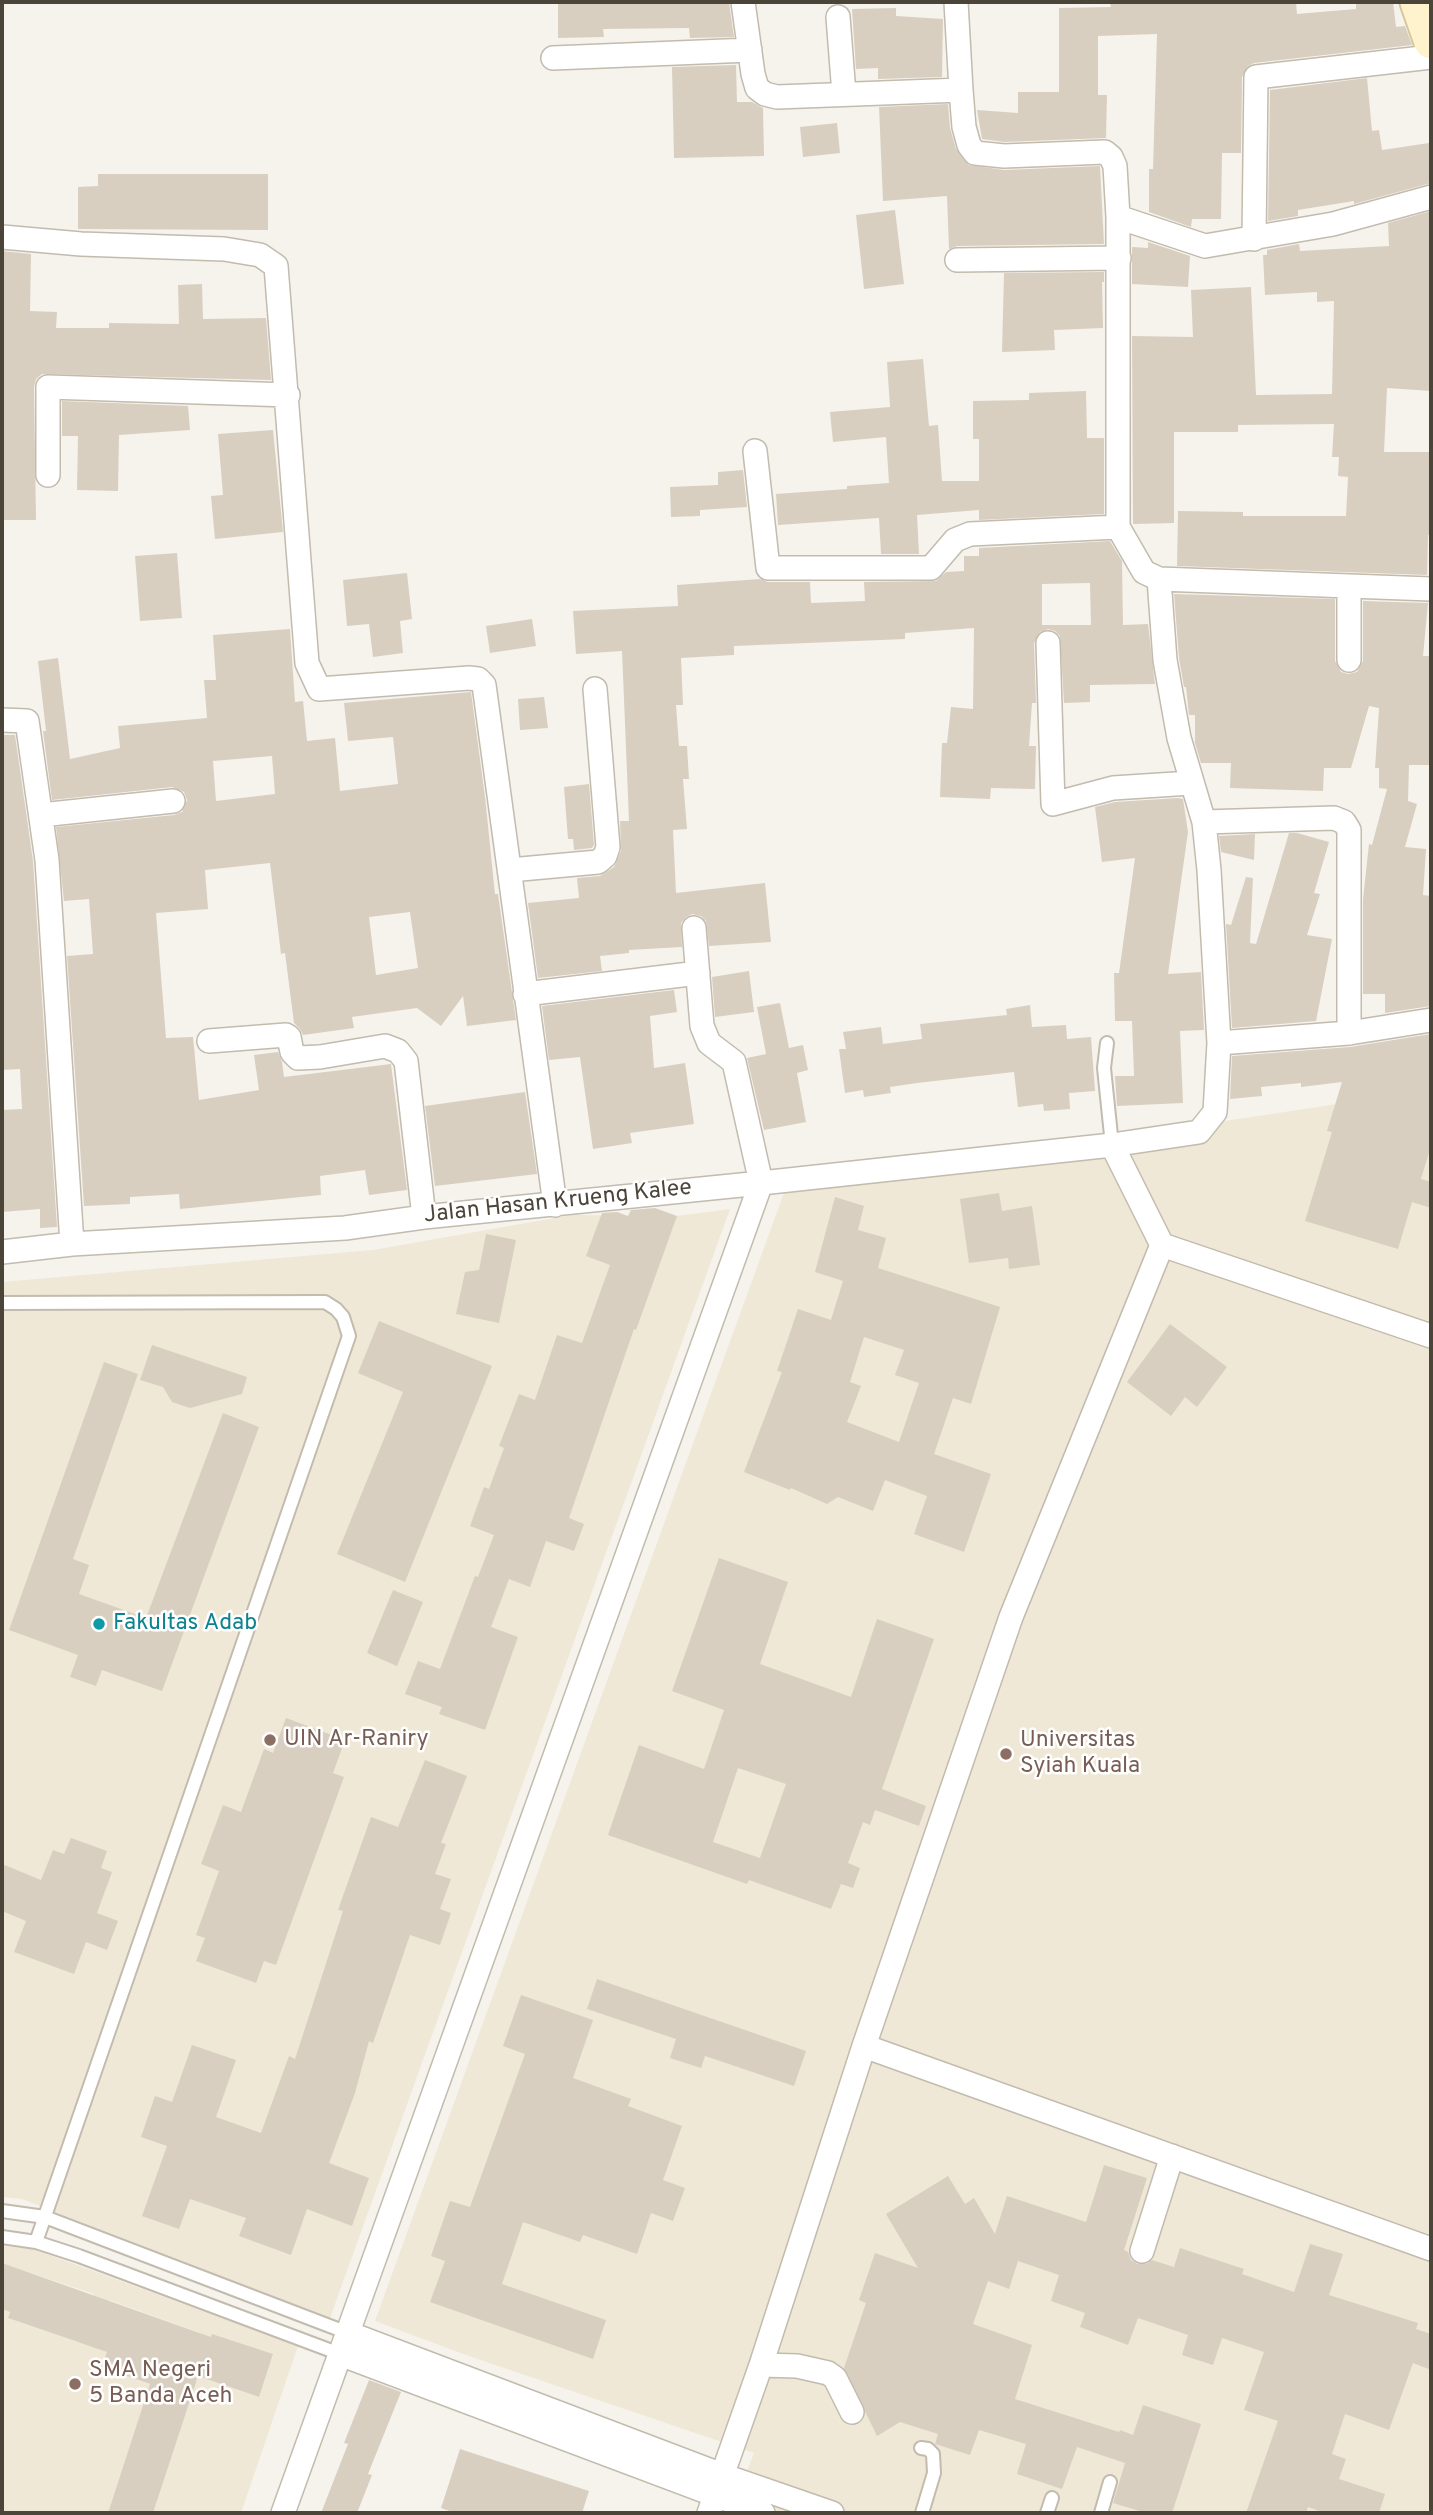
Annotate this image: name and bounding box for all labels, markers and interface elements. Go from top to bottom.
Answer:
street label: Jalan Hasan Krueng Kalee [423,1175,693,1231]
place label: Fakultas Adab [113,1610,257,1638]
marker: Fakultas Adab [91,1616,107,1632]
place label: UIN Ar-Raniry [284,1726,429,1754]
place label: Universitas Syiah Kuala [1020,1727,1140,1781]
marker: UIN Ar-Raniry [262,1732,278,1748]
marker: Universitas Syiah Kuala [998,1746,1014,1762]
place label: SMA Negeri 5 Banda Aceh [89,2357,232,2411]
marker: SMA Negeri 5 Banda Aceh [67,2376,83,2392]

